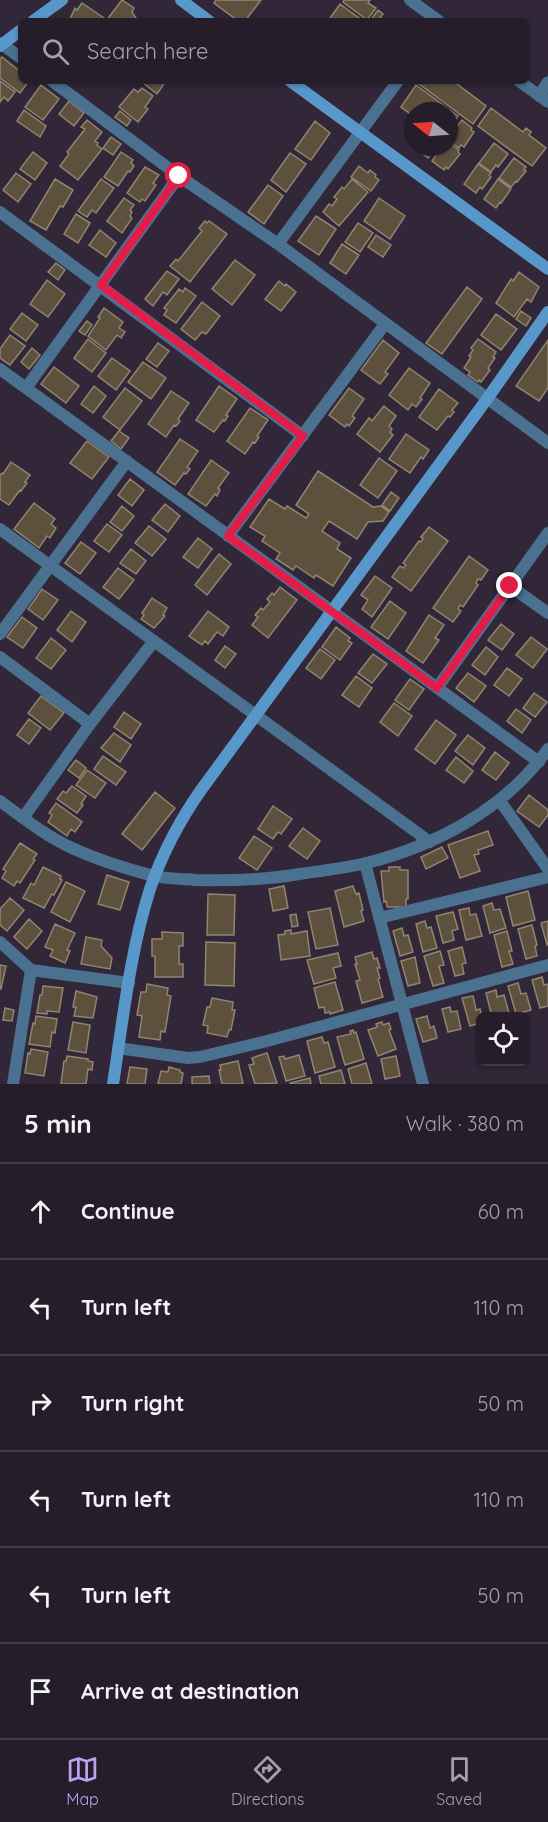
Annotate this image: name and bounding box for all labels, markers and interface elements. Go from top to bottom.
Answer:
search box [18,18,530,84]
icon: search [39,35,72,68]
text: Search here [87,37,208,65]
north arrow [404,102,458,156]
route start [165,162,191,188]
route end [496,572,522,598]
map controls [476,1012,530,1066]
button: locate [476,1012,530,1066]
text: 5 min [24,1107,92,1140]
text: Walk · 380 m [406,1111,524,1136]
icon: ahead [24,1195,57,1228]
text: Continue [81,1197,175,1225]
text: 60 m [478,1199,524,1224]
icon: left [24,1291,57,1324]
text: Turn left [81,1293,171,1321]
text: 110 m [474,1295,524,1320]
icon: right [24,1387,57,1420]
text: Turn right [81,1389,185,1417]
text: 50 m [478,1391,524,1416]
icon: left [24,1483,57,1516]
text: Turn left [81,1485,171,1513]
text: 110 m [474,1487,524,1512]
icon: left [24,1579,57,1612]
text: Turn left [81,1581,171,1609]
text: 50 m [478,1583,524,1608]
icon: arrive [24,1675,57,1708]
text: Arrive at destination [81,1677,299,1705]
tab: Map [66,1753,99,1809]
tab: Directions [231,1753,304,1809]
tab: Saved [436,1753,482,1809]

